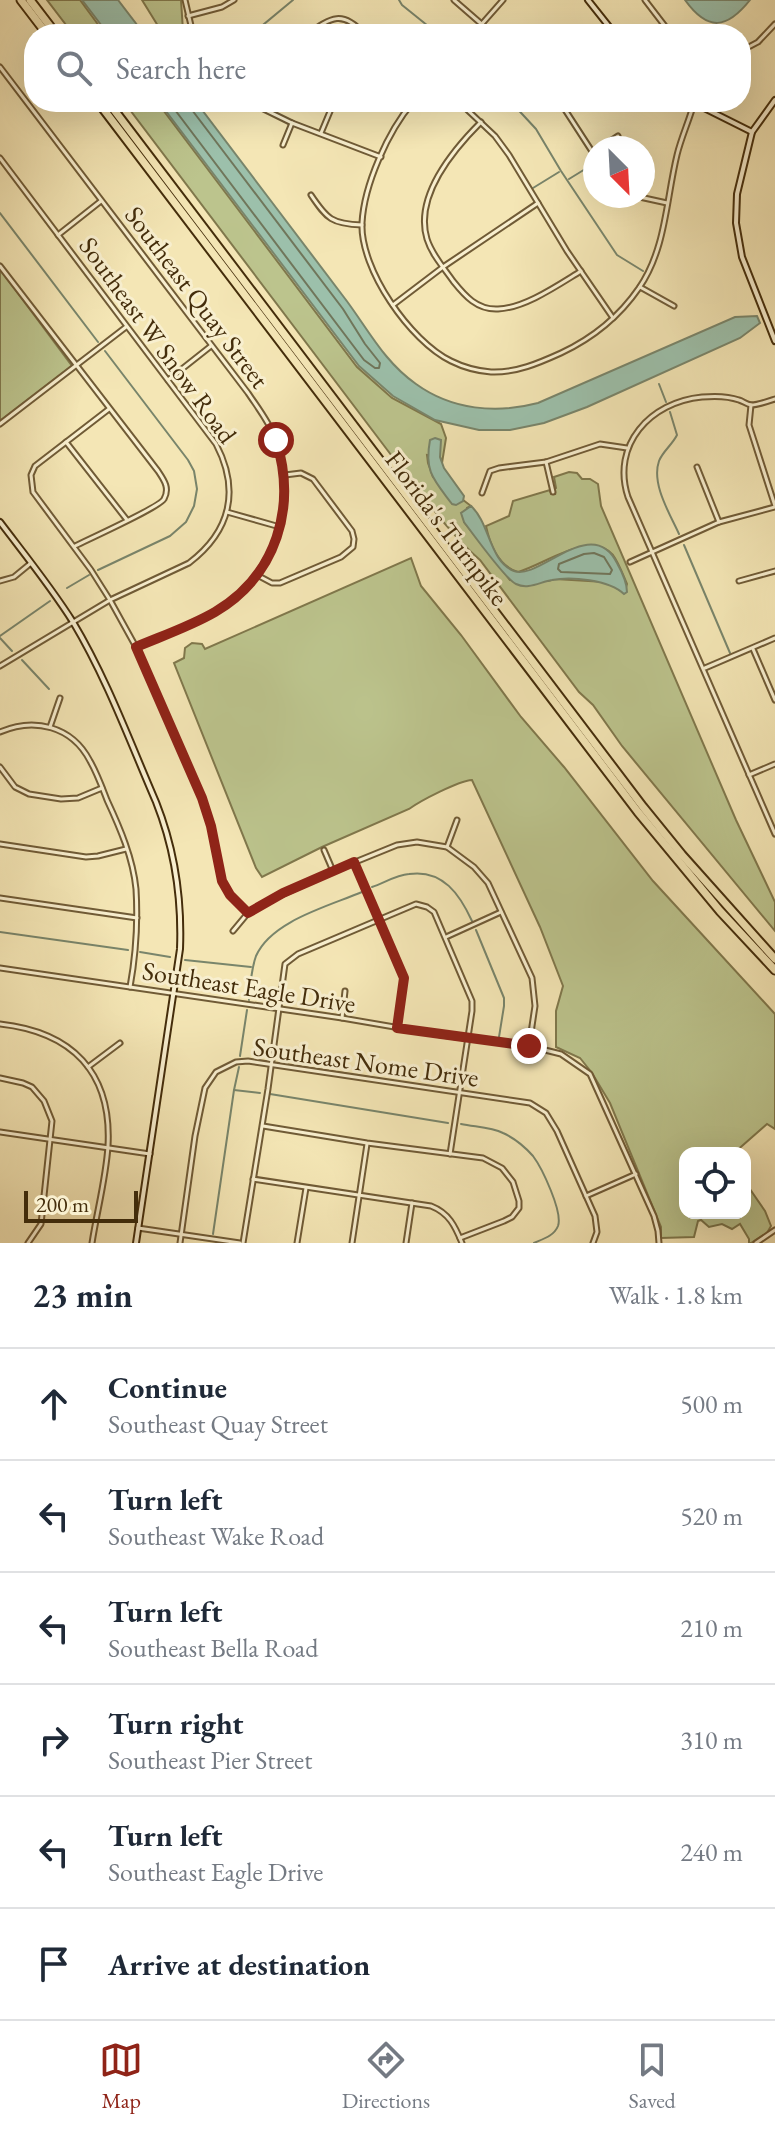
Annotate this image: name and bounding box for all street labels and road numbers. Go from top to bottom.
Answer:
street label: Southeast Quay Street [117,199,277,395]
street label: Southeast W Snow Road [72,230,245,451]
street label: Florida's Turnpike [378,444,516,612]
street label: Southeast Eagle Drive [140,953,358,1021]
street label: Southeast Nome Drive [251,1029,481,1095]

